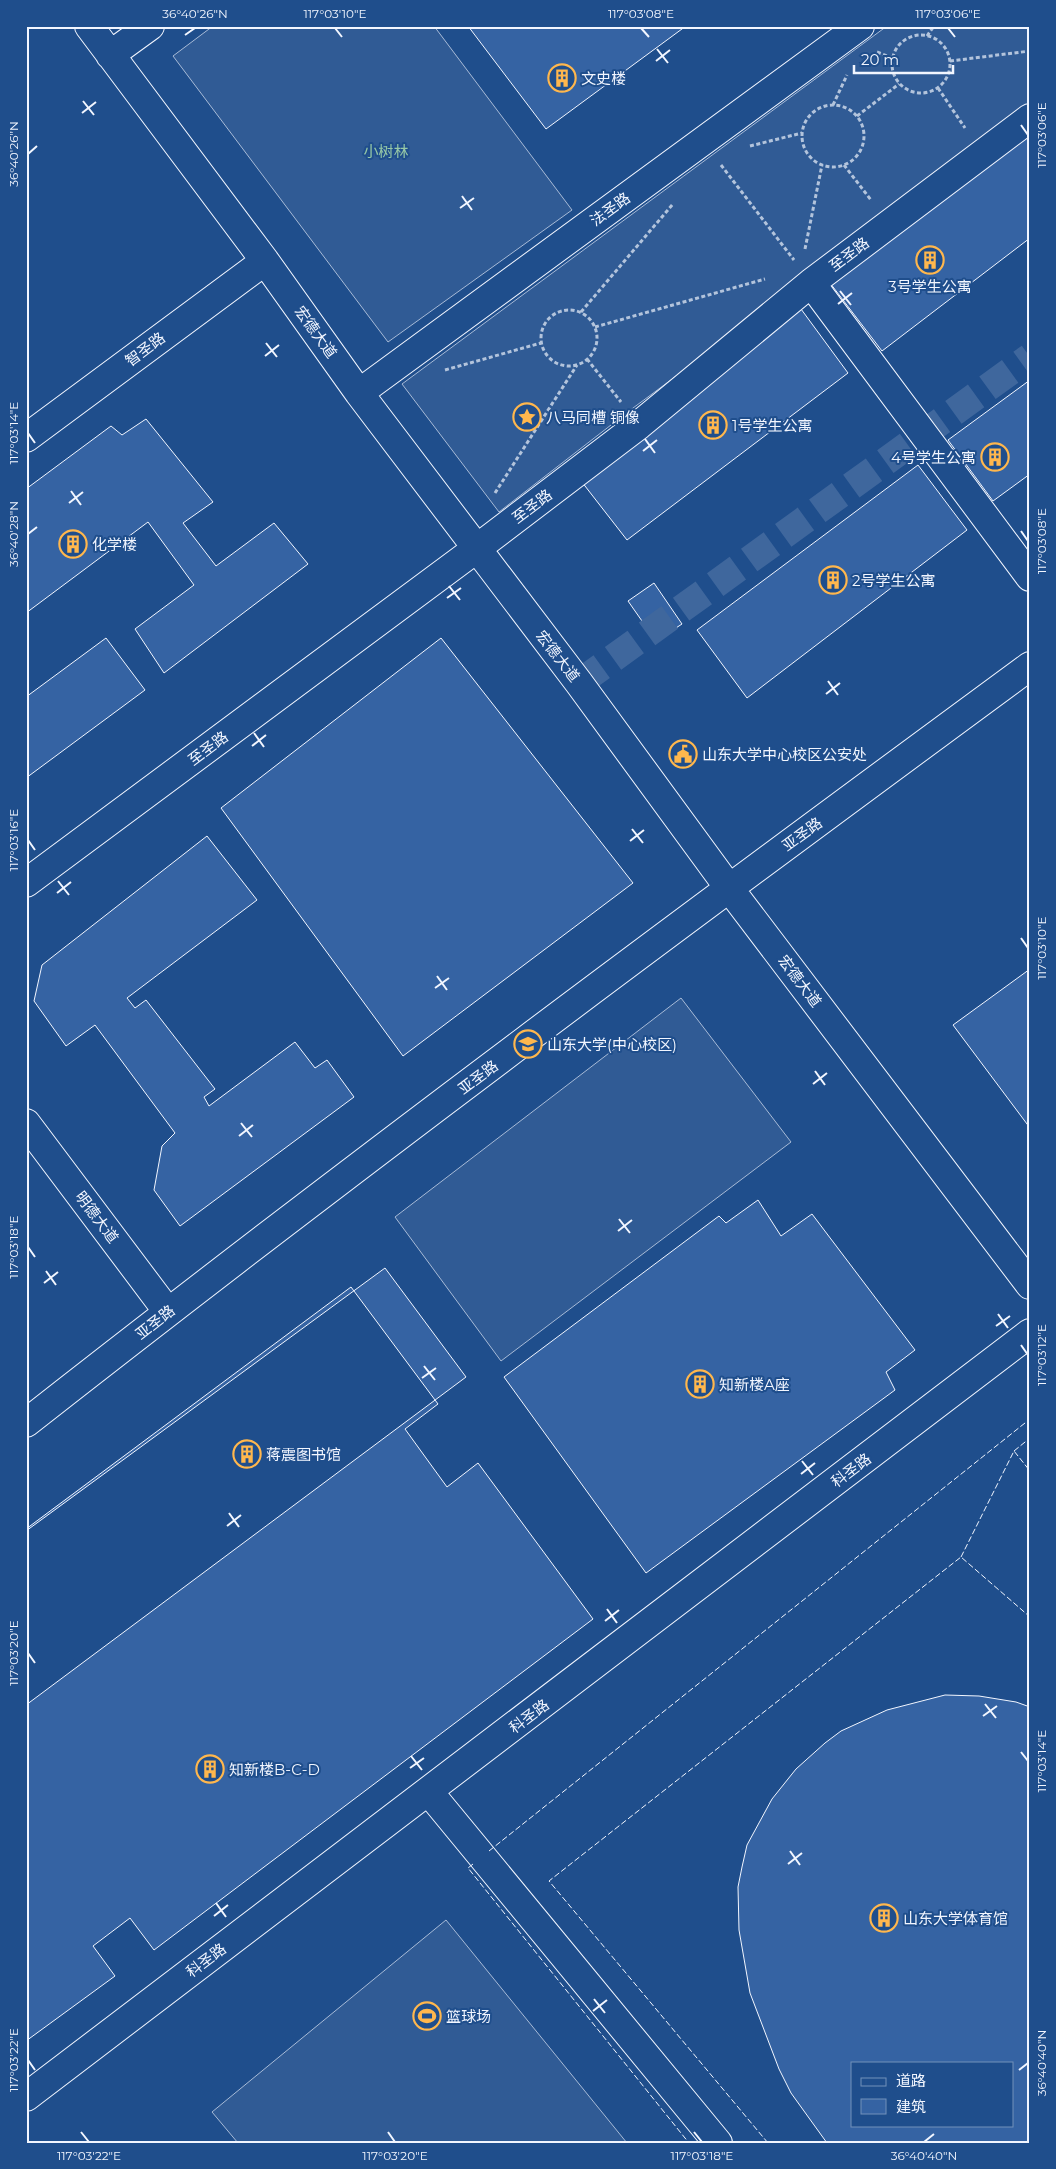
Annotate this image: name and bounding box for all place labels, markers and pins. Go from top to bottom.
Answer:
building icon: 文史楼 [547,63,577,93]
place label: 文史楼 [581,69,626,88]
building icon: 3号学生公寓 [915,245,945,275]
place label: 3号学生公寓 [888,277,972,296]
place icon: 八马同槽 铜像 [512,402,542,432]
place label: 八马同槽 铜像 [546,408,640,427]
building icon: 1号学生公寓 [698,410,728,440]
place label: 1号学生公寓 [732,416,812,435]
building icon: 4号学生公寓 [980,442,1010,472]
place label: 4号学生公寓 [891,448,976,467]
building icon: 化学楼 [58,529,88,559]
place label: 化学楼 [92,535,137,554]
building icon: 2号学生公寓 [818,565,848,595]
place label: 2号学生公寓 [852,571,936,590]
public building icon: 山东大学中心校区公安处 [668,739,698,769]
place label: 山东大学中心校区公安处 [702,745,867,764]
school or university icon: 山东大学(中心校区) [513,1029,543,1059]
place label: 山东大学(中心校区) [547,1035,677,1054]
building icon: 知新楼A座 [685,1369,715,1399]
place label: 知新楼A座 [719,1375,790,1394]
building icon: 蒋震图书馆 [232,1439,262,1469]
place label: 蒋震图书馆 [266,1445,341,1464]
building icon: 知新楼B-C-D [195,1754,225,1784]
place label: 知新楼B-C-D [229,1760,320,1779]
building icon: 山东大学体育馆 [869,1903,899,1933]
place label: 山东大学体育馆 [903,1909,1008,1928]
sports icon: 篮球场 [412,2001,442,2031]
place label: 篮球场 [446,2007,491,2026]

